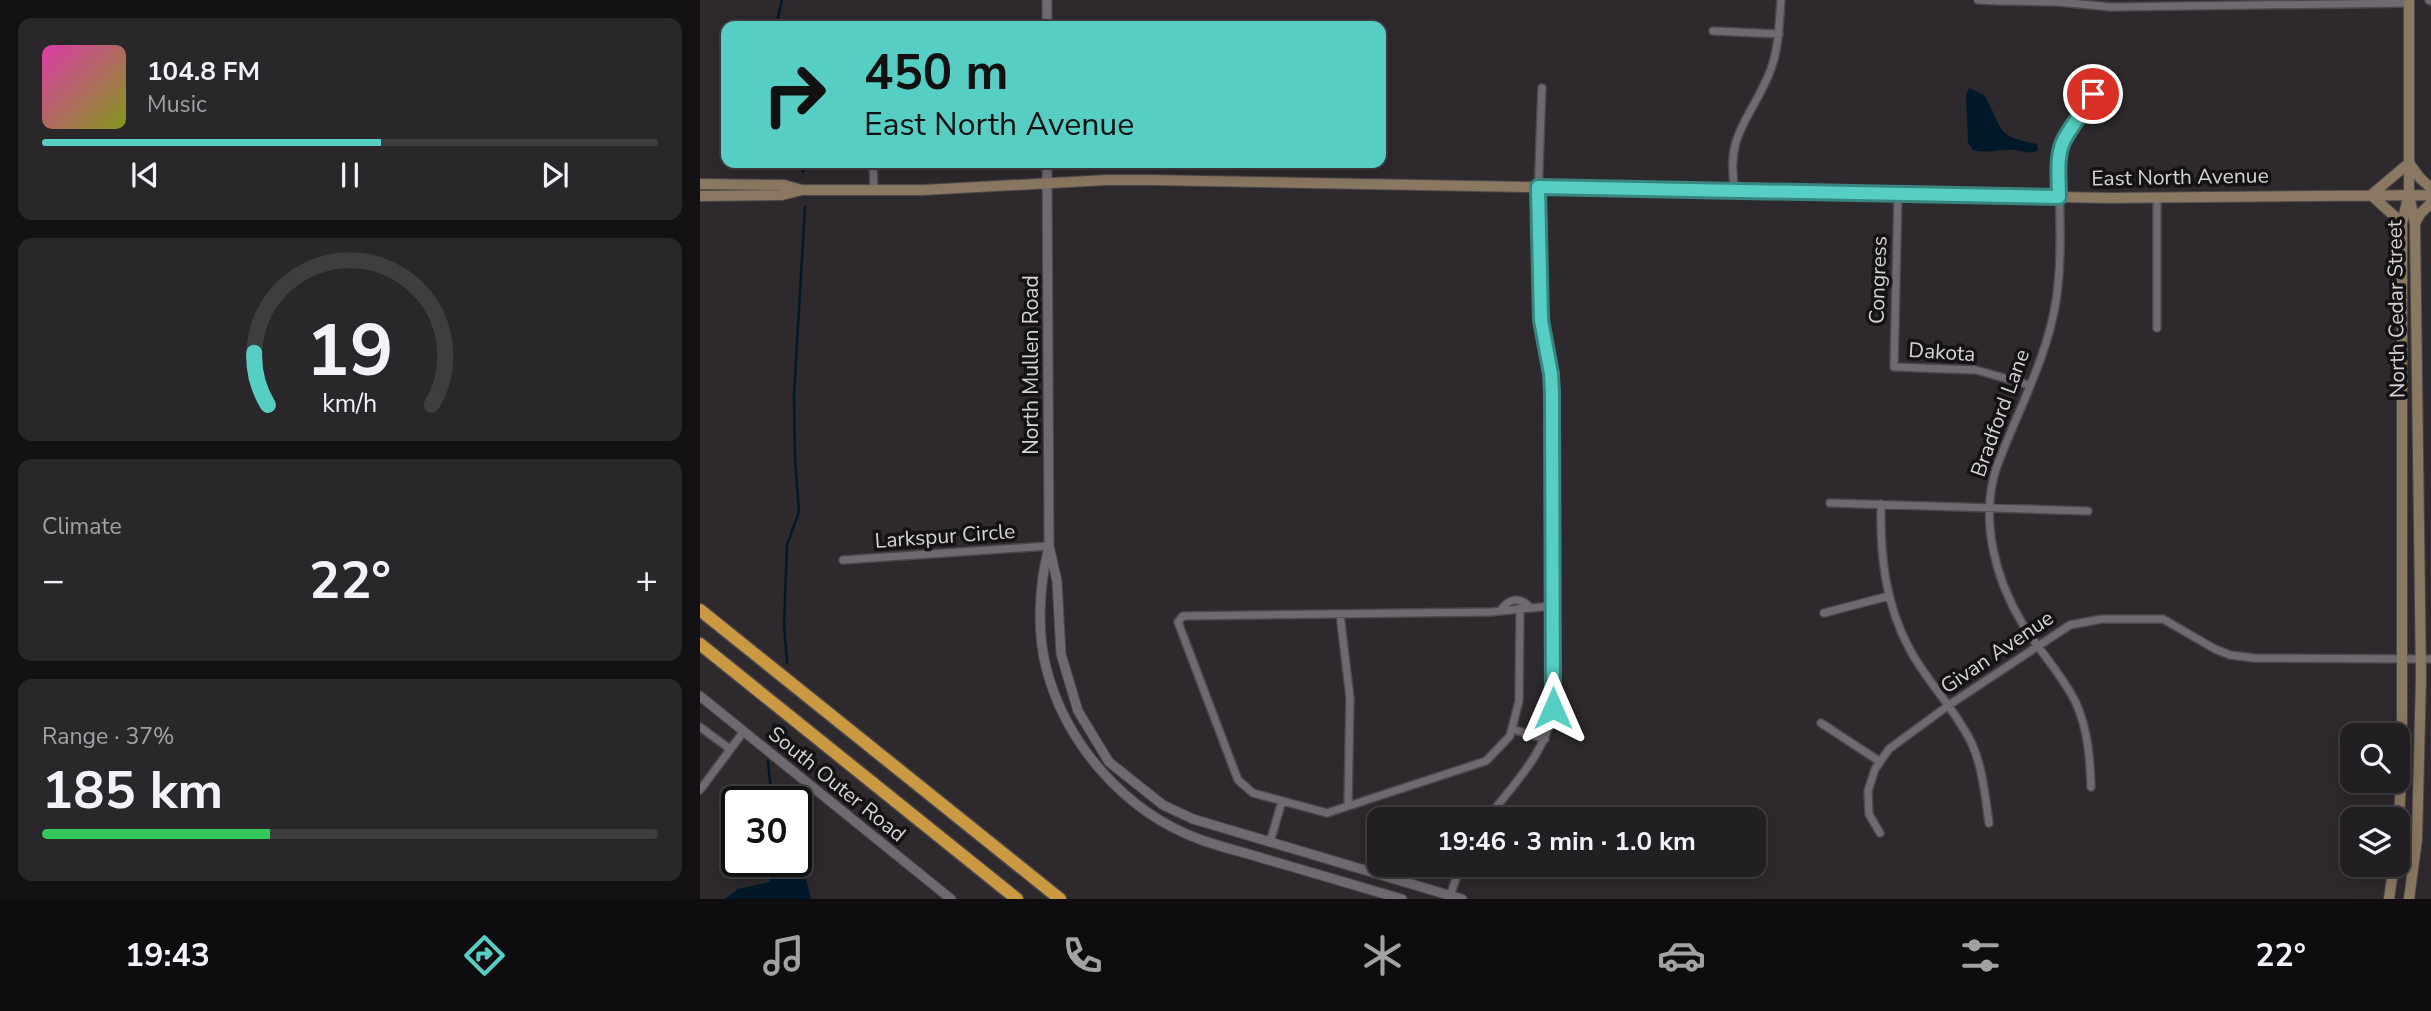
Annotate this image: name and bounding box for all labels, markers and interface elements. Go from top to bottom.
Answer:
text: 450 m [864,39,1008,106]
icon: right [749,49,840,140]
text: 104.8 FM [147,54,260,89]
pin [2063,64,2123,124]
icon: arrive [2074,75,2112,113]
text: Music [147,89,207,120]
text: East North Avenue [864,103,1134,146]
icon: previous [126,156,164,194]
icon: pause [331,156,369,194]
icon: next [536,156,574,194]
street label: East North Avenue [2091,161,2269,193]
street label: North Cedar Street [2380,219,2412,398]
street label: Congress [1862,235,1894,325]
street label: North Mullen Road [1017,275,1045,455]
text: 19 [306,302,394,402]
street label: Dakota [1908,336,1976,368]
street label: Bradford Lane [1964,345,2036,481]
text: km/h [322,387,378,421]
text: Climate [42,511,122,542]
street label: Larkspur Circle [874,517,1016,555]
text: 22° [309,545,391,616]
text: − [42,555,65,606]
text: + [635,555,658,606]
street label: Givan Avenue [1935,604,2059,700]
position arrow [1516,671,1590,745]
street label: South Outer Road [762,720,912,848]
text: Range · 37% [42,721,174,752]
map controls [2340,723,2410,877]
button: search [2340,723,2410,793]
text: 185 km [42,755,223,826]
speed limit sign: 30 [721,786,812,877]
button: layers [2340,807,2410,877]
text: 19:46 · 3 min · 1.0 km [1437,824,1696,859]
icon: directions [460,931,509,980]
icon: music [759,931,808,980]
icon: phone [1058,931,1107,980]
icon: climate [1358,931,1407,980]
icon: car [1657,931,1706,980]
icon: filters [1956,931,2005,980]
text: 19:43 [125,934,210,977]
text: 22° [2255,934,2306,977]

